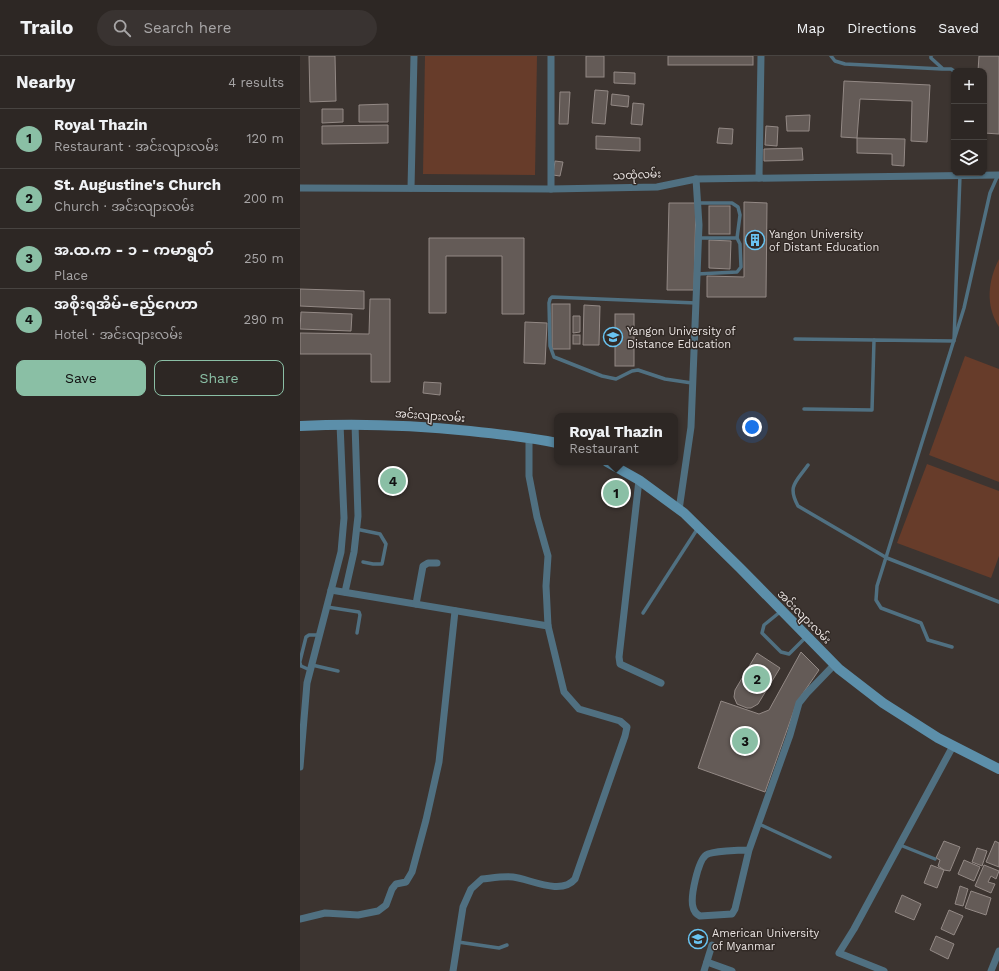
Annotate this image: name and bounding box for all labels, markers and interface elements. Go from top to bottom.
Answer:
search box [97,10,377,46]
text: Trailo [20,16,73,39]
icon: search [111,17,133,39]
text: Search here [143,19,231,37]
text: Map [797,20,825,36]
text: Directions [847,20,916,36]
text: Saved [938,20,979,36]
map controls [951,68,987,176]
button: + [951,68,987,104]
text: Nearby [16,72,75,92]
text: 4 results [228,75,284,90]
button: − [951,104,987,140]
text: Royal Thazin [54,116,148,134]
text: 1 [26,131,32,146]
text: 120 m [246,131,284,146]
text: Restaurant · အင်းလျားလမ်း [54,139,218,154]
button: layers [951,140,987,176]
street label: သထုံလမ်း [612,166,662,185]
text: St. Augustine's Church [54,176,221,194]
text: 2 [25,191,33,206]
text: 200 m [243,191,284,206]
text: Church · အင်းလျားလမ်း [54,199,194,214]
place label: Yangon University of Distant Education [769,228,879,254]
building icon: Yangon University of Distant Education [744,229,766,251]
text: အ.ထ.က - ၁ - ကမာရွတ် [54,241,214,259]
text: 3 [25,251,33,266]
text: 250 m [244,251,284,266]
text: Place [54,268,88,283]
text: အစိုးရအိမ်-ဧည့်ဂေဟာ [54,295,198,313]
text: 4 [25,312,33,327]
text: 290 m [243,312,284,327]
place label: Yangon University of Distance Education [627,325,736,351]
school or university icon: Yangon University of Distance Education [602,326,624,348]
text: Hotel · အင်းလျားလမ်း [54,327,183,342]
button: Save [16,360,146,396]
button: Share [154,360,284,396]
street label: အင်းလျားလမ်း [394,406,466,427]
popup [554,413,678,465]
your location [742,417,762,437]
text: Royal Thazin [569,423,663,441]
text: Restaurant [569,441,639,456]
pin: 4 [380,466,406,496]
pin: 1 [603,478,629,508]
street label: အင်းလျားလမ်း [773,587,834,648]
pin: 2 [744,664,770,694]
pin: 3 [732,726,758,756]
place label: American University of Myanmar [712,927,820,953]
school or university icon: American University of Myanmar [687,928,709,950]

